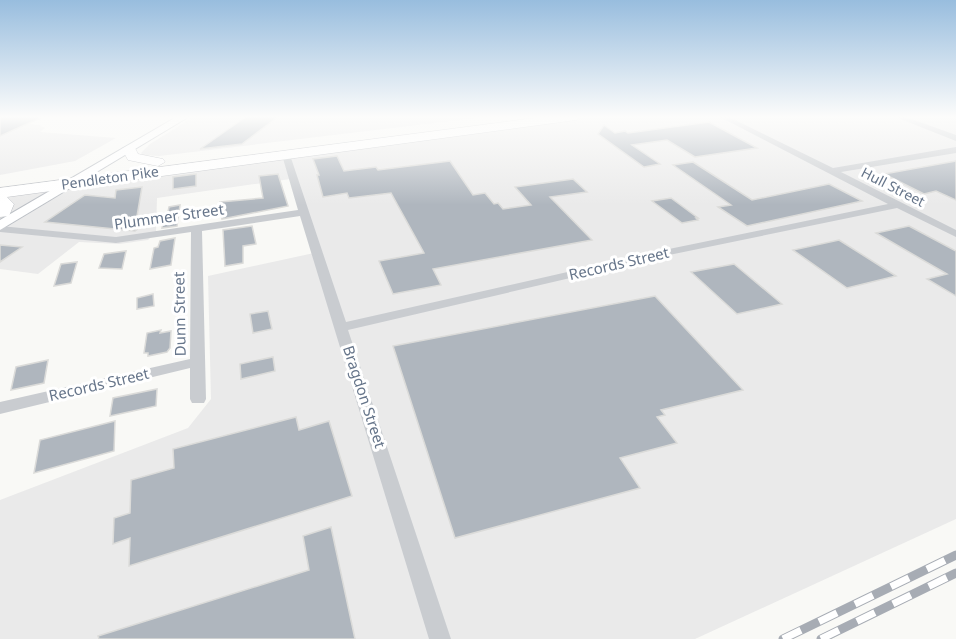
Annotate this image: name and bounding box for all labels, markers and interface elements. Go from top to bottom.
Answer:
street label: Pendleton Pike [60,161,160,194]
street label: Hull Street [858,162,928,211]
street label: Plummer Street [113,198,226,234]
street label: Records Street [567,242,671,284]
street label: Dunn Street [168,271,190,356]
street label: Bragdon Street [339,343,391,451]
street label: Records Street [47,363,151,405]

